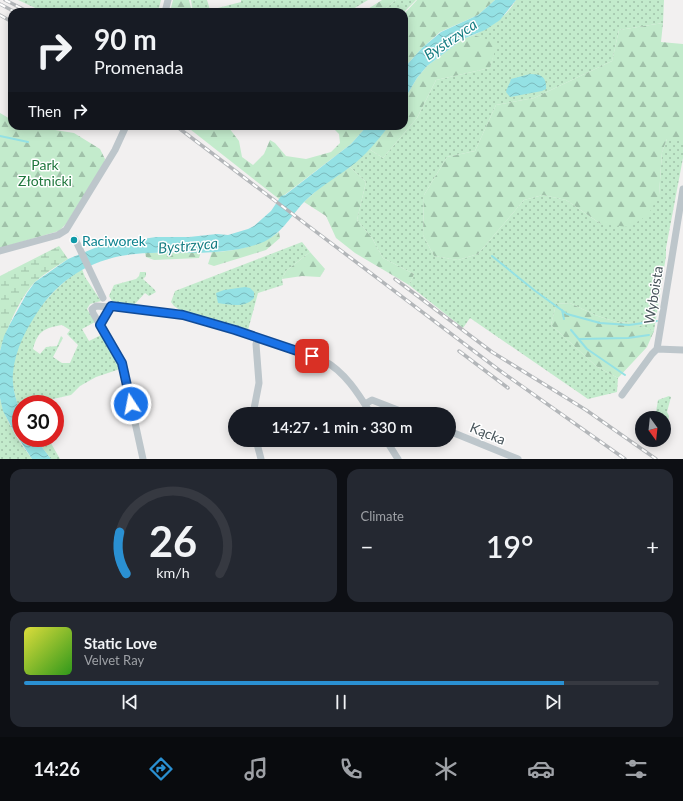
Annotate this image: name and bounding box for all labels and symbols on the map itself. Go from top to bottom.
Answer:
water label: Bystrzyca [420,15,480,63]
park label: Park Złotnicki [18,156,72,189]
place label: Raciworek [82,232,147,249]
water label: Bystrzyca [157,233,219,257]
marker: Raciworek [69,235,79,245]
street label: Wyboista [640,265,666,325]
pin [295,339,329,373]
position arrow [110,383,152,425]
speed limit sign: 30 [12,395,64,447]
north arrow [635,411,671,447]
street label: Kącka [468,418,508,448]

